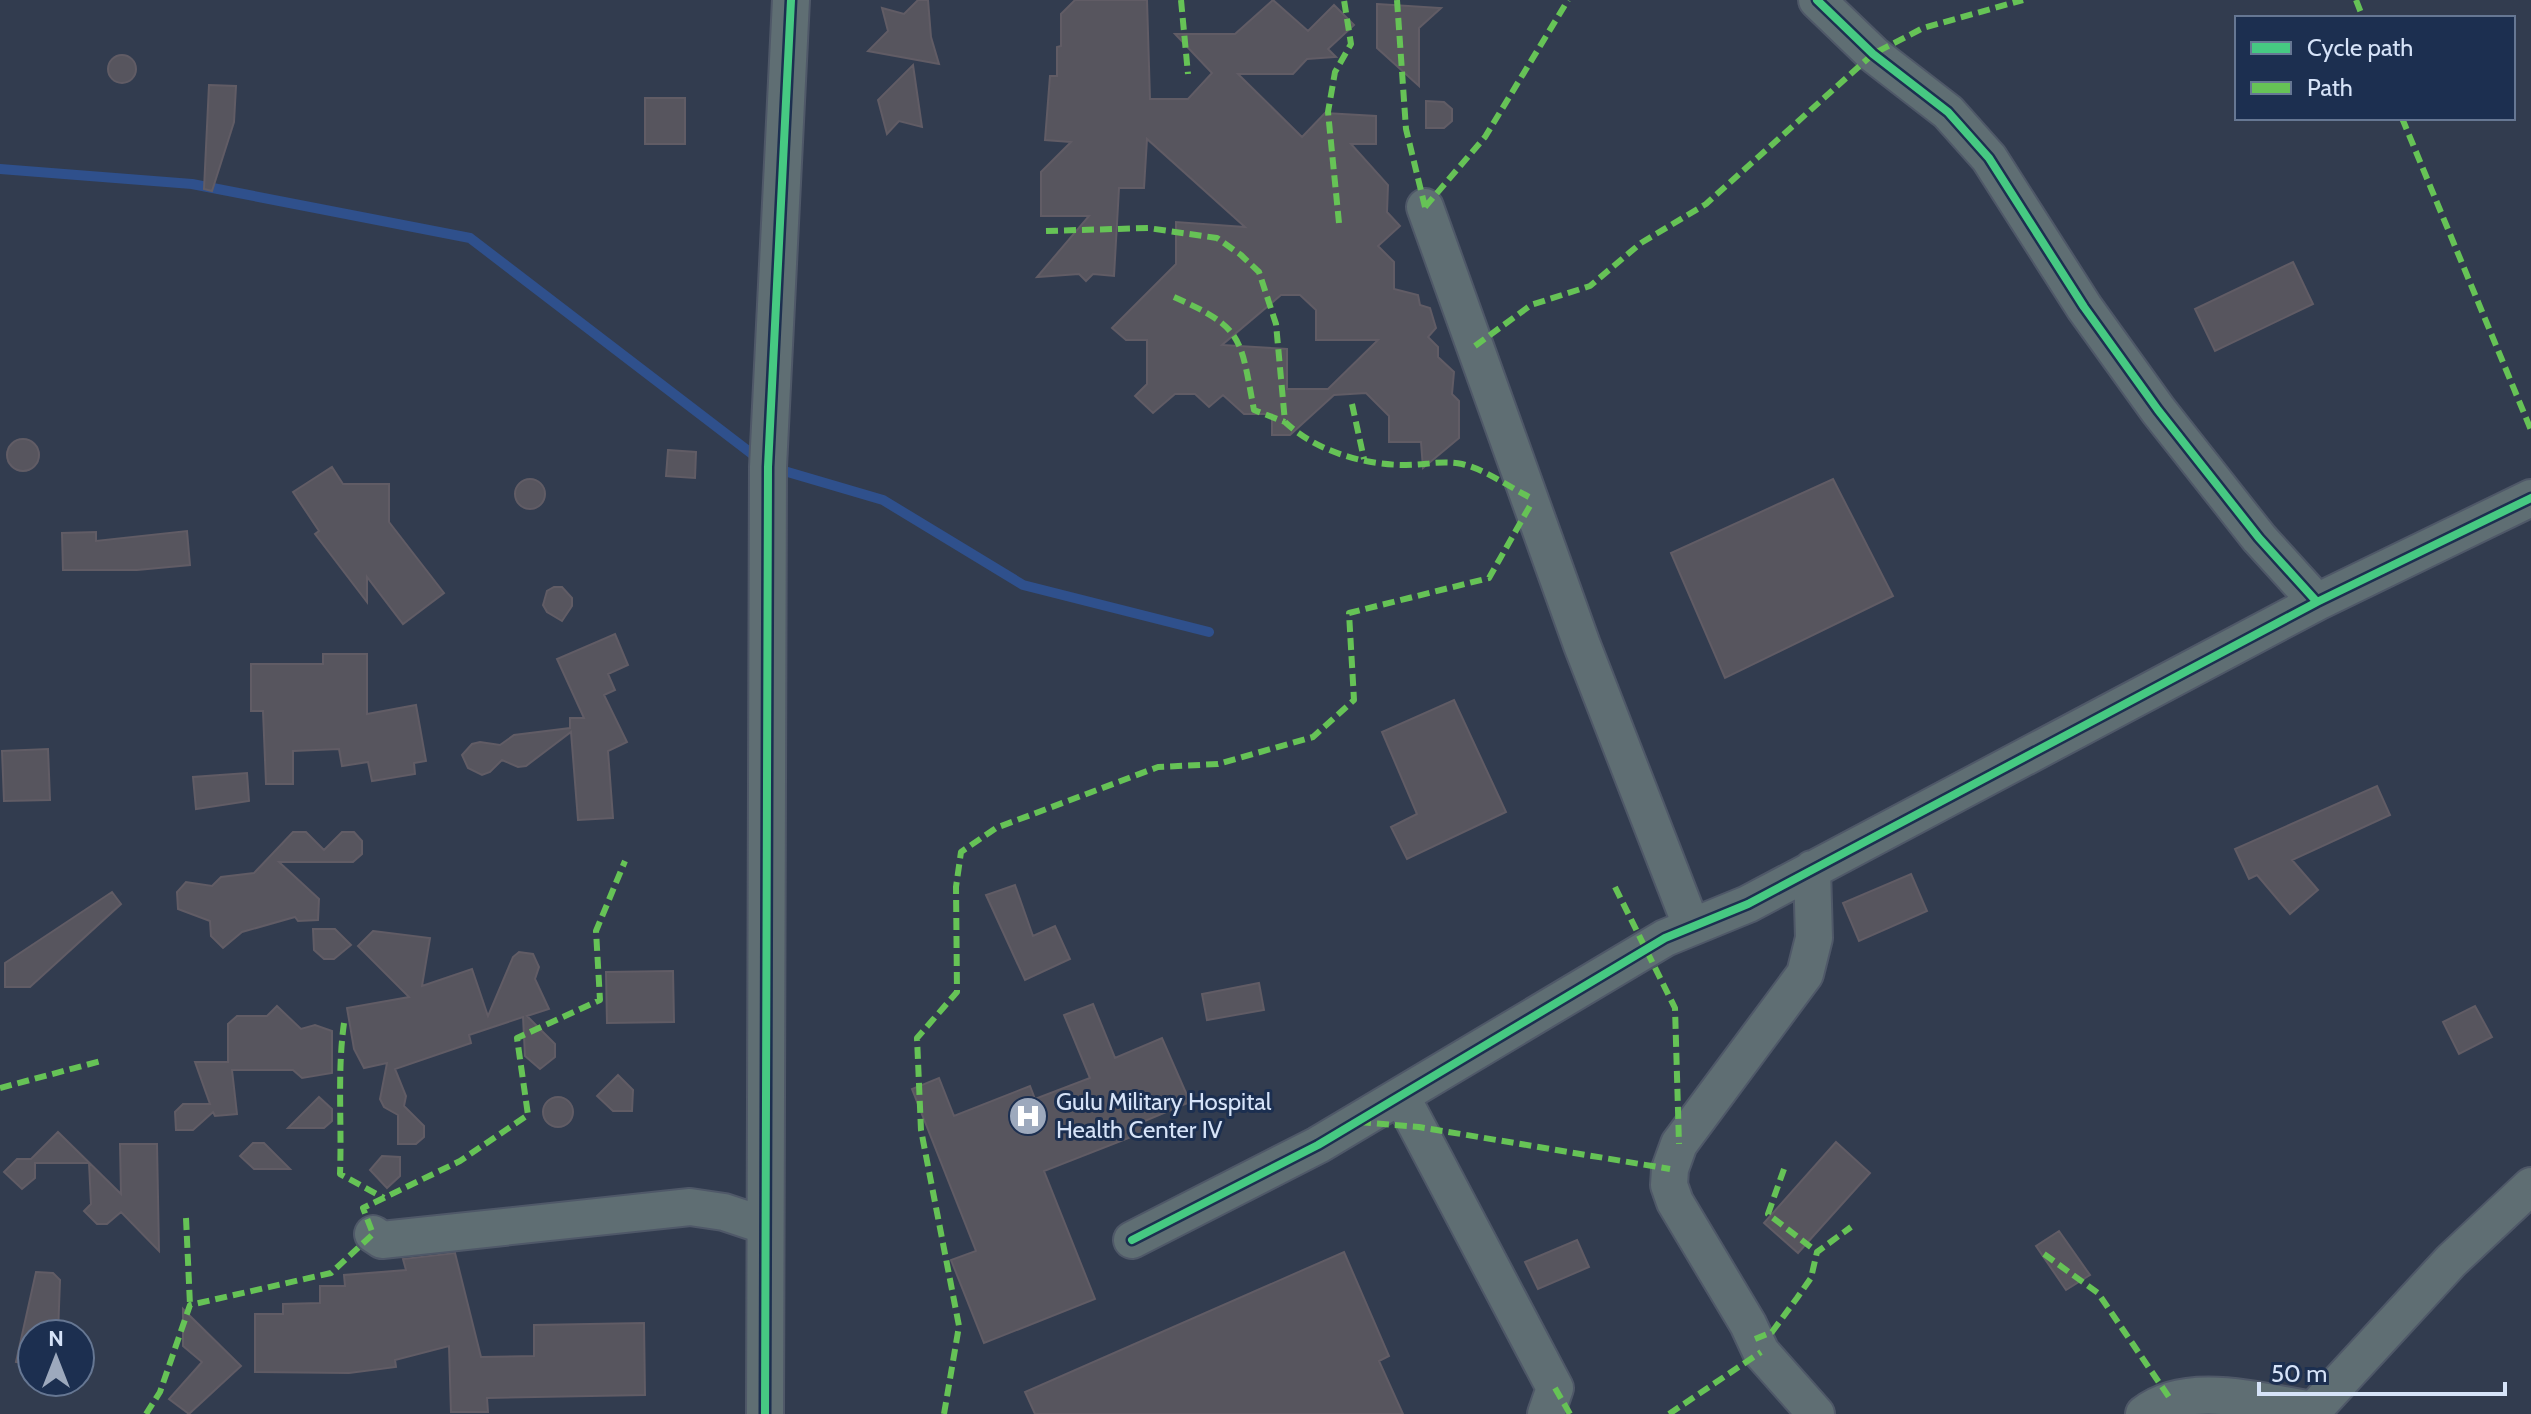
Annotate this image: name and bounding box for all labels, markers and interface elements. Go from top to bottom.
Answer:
legend [2235,16,2515,120]
text: Cycle path [2307,33,2413,62]
text: Path [2307,73,2353,102]
place label: Gulu Military Hospital Health Center IV [1056,1087,1272,1144]
hospital icon: Gulu Military Hospital Health Center IV [1007,1095,1049,1137]
north arrow [16,1318,96,1398]
text: N [48,1325,64,1352]
scale bar [2259,1346,2505,1396]
text: 50 m [2271,1359,2327,1388]

